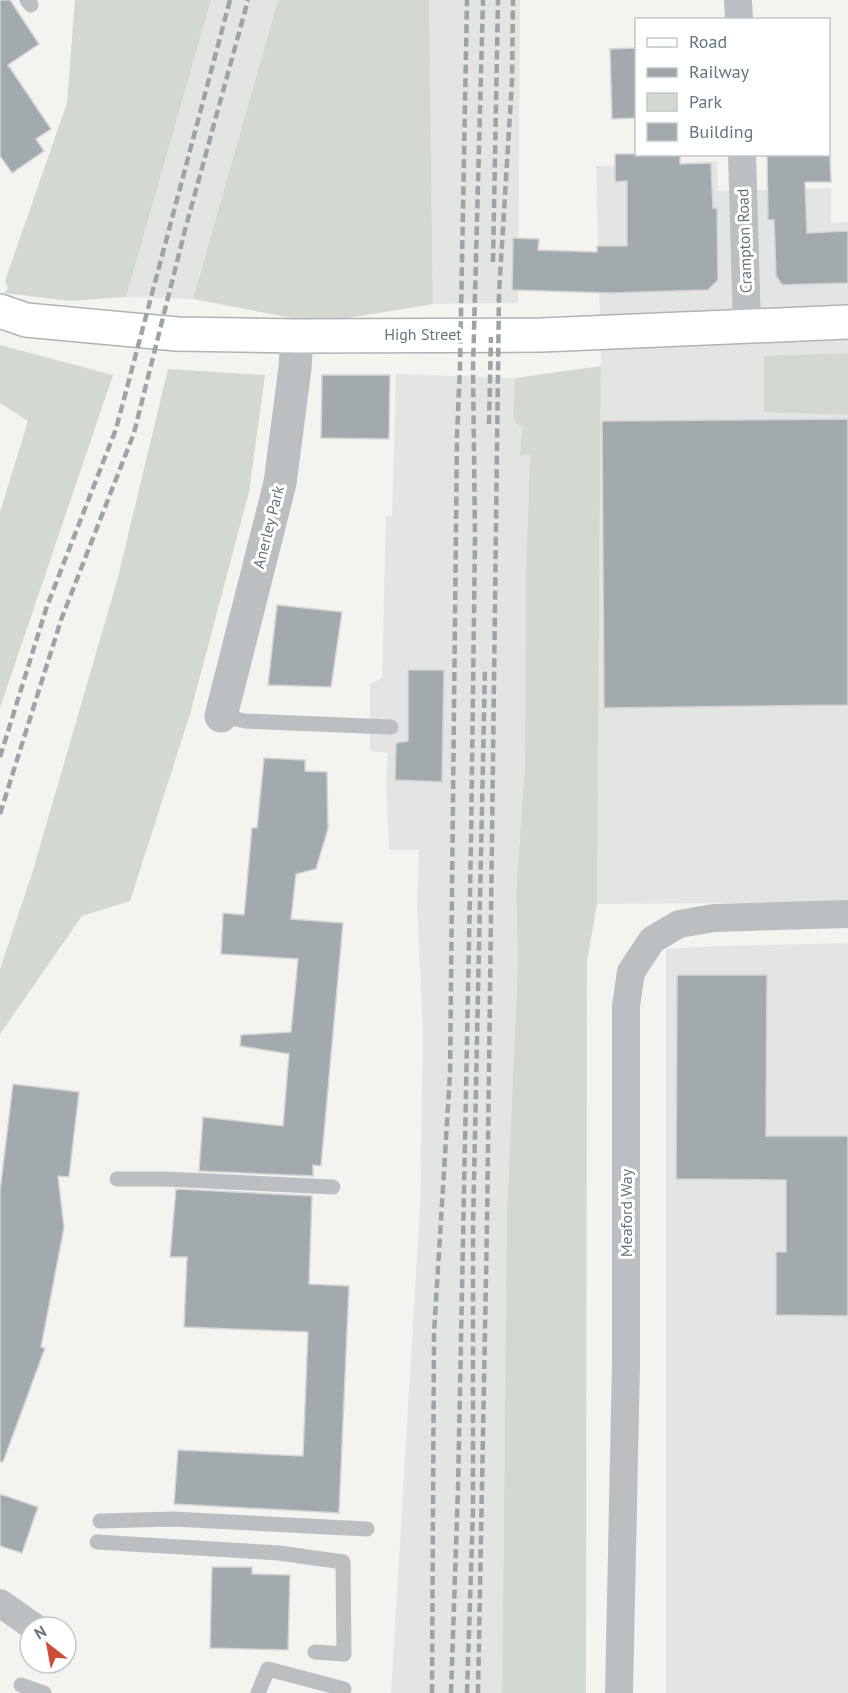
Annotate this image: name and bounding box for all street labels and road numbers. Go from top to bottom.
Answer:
street label: Crampton Road [732,188,756,294]
street label: High Street [384,324,462,344]
street label: Anerley Park [248,483,288,571]
street label: Meaford Way [616,1168,636,1257]

